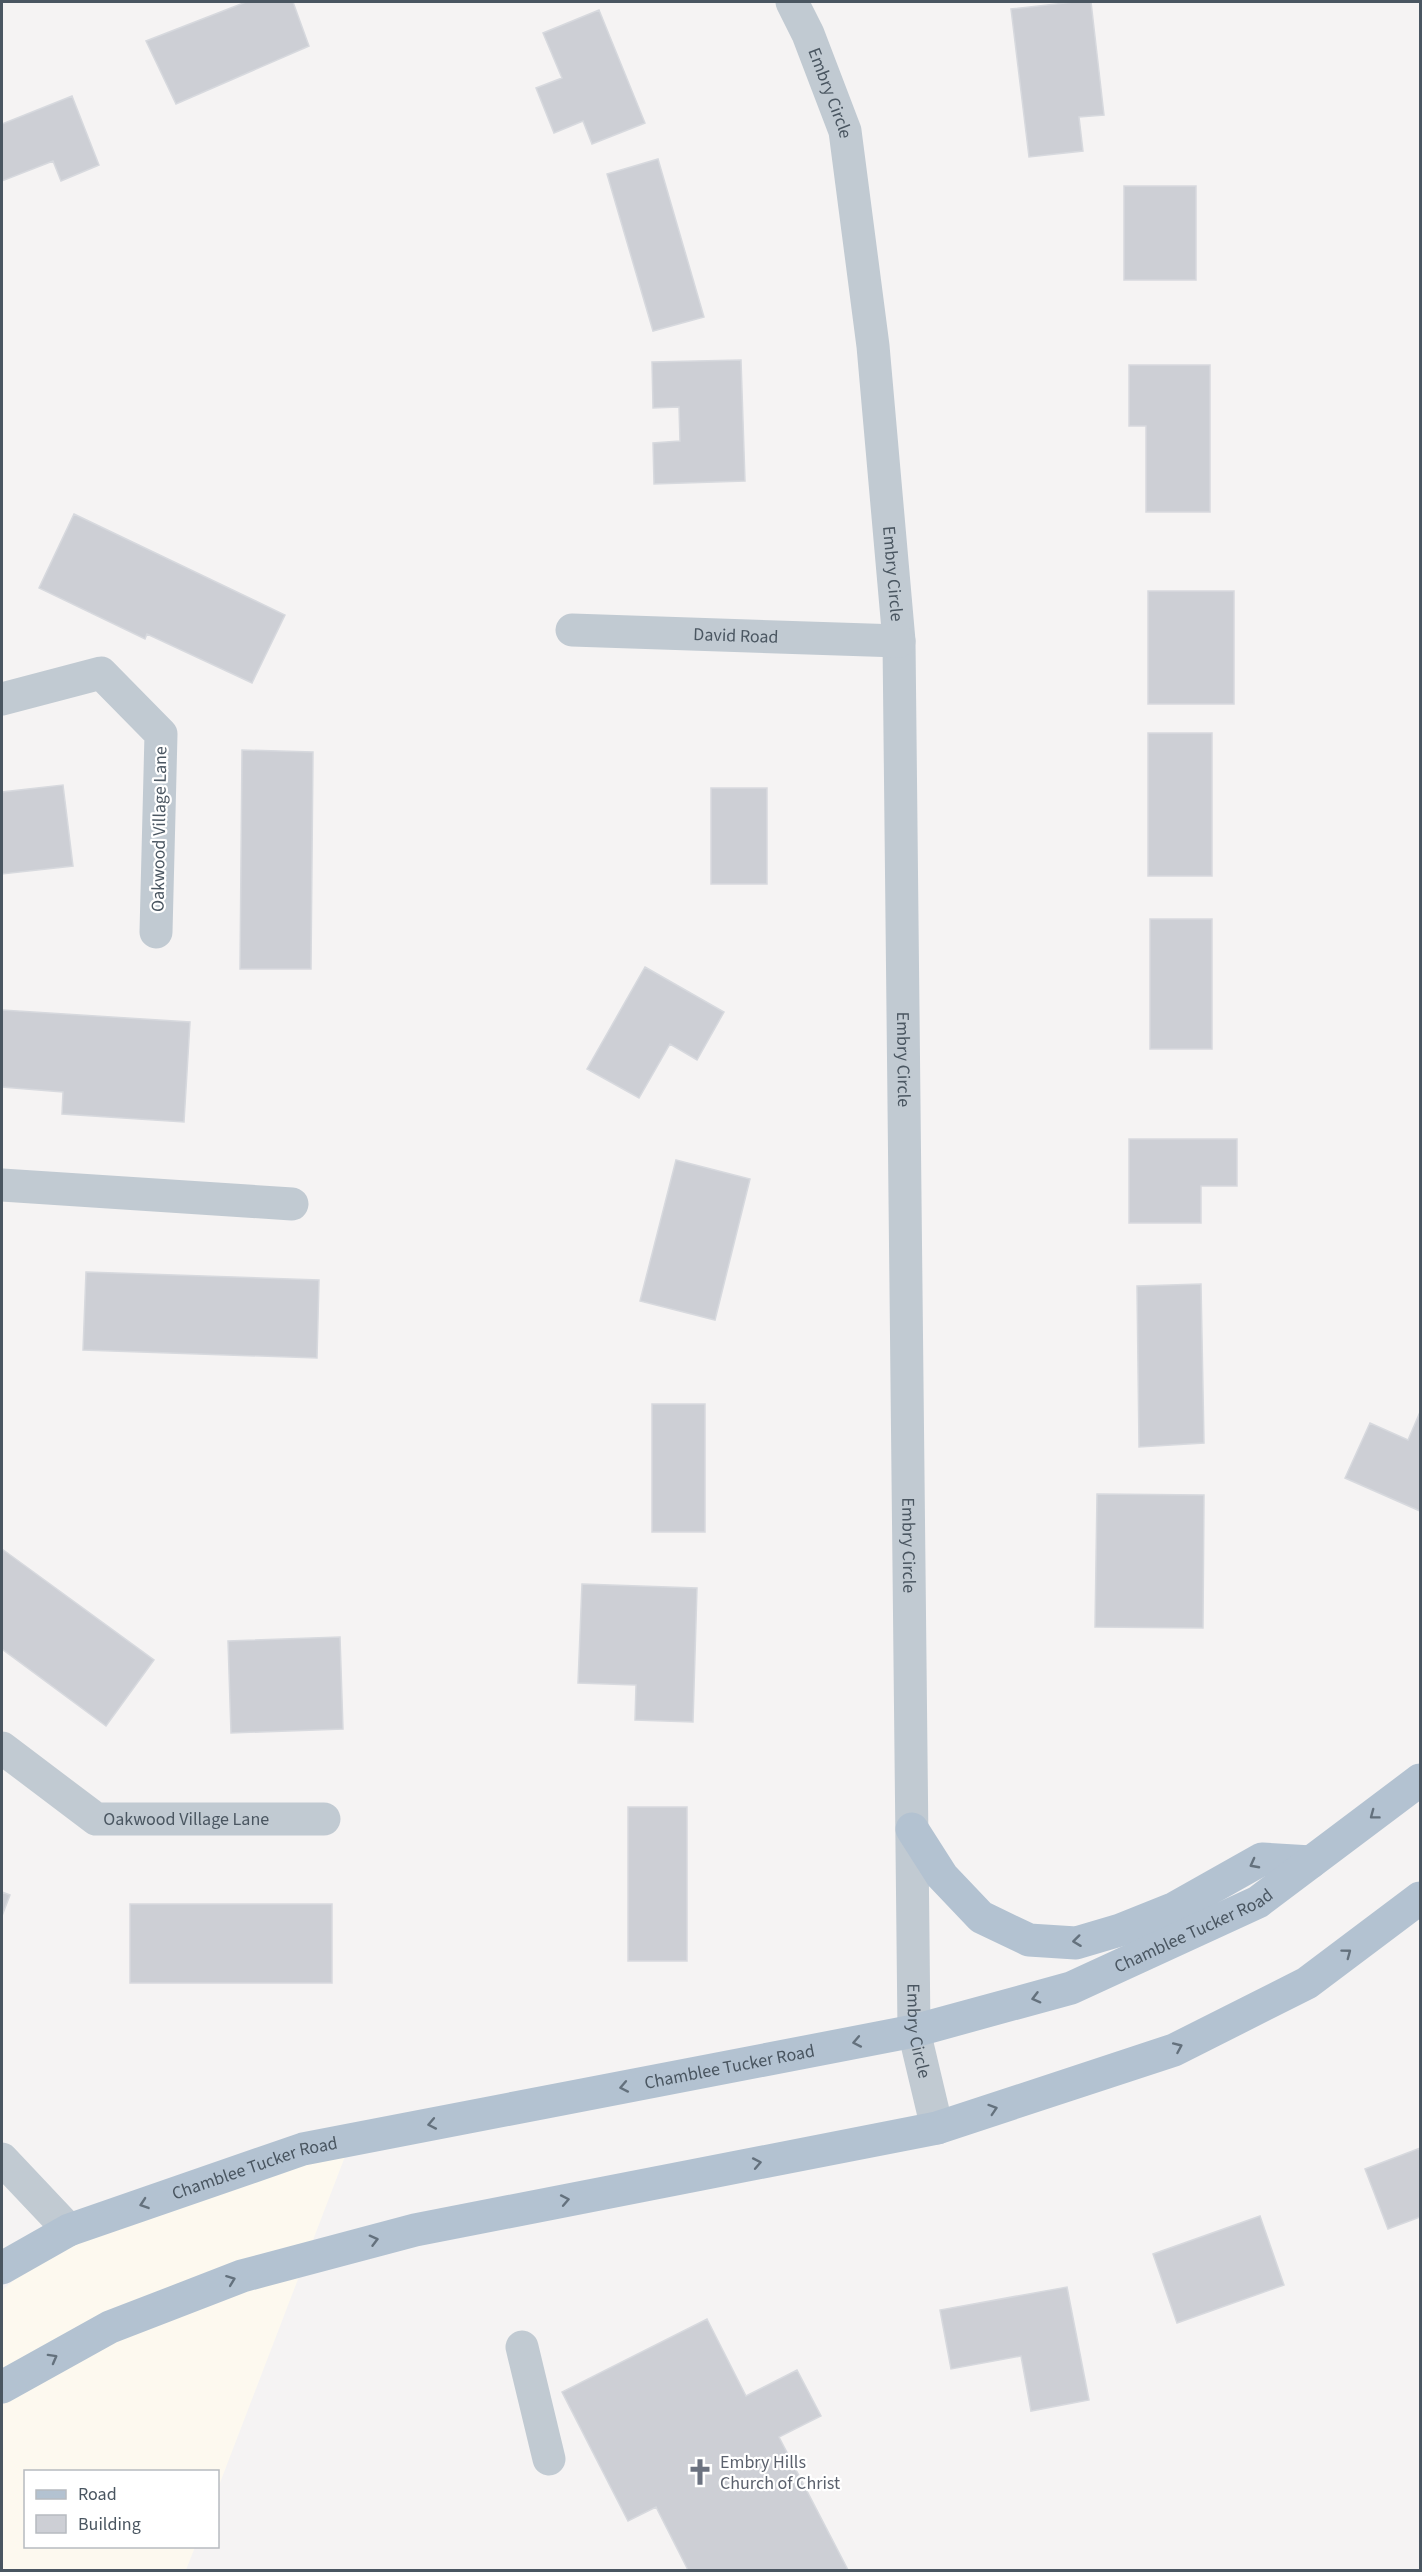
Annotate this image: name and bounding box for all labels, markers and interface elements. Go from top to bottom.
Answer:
street label: Embry Circle [801,44,858,140]
street label: Embry Circle [876,525,909,623]
street label: David Road [693,622,779,650]
street label: Oakwood Village Lane [146,746,173,912]
street label: Embry Circle [890,1011,916,1107]
street label: Embry Circle [895,1497,921,1593]
street label: Oakwood Village Lane [103,1807,269,1832]
one-way arrow [1369,1808,1380,1819]
one-way arrow [1250,1857,1260,1868]
street label: Chamblee Tucker Road [1110,1883,1279,1979]
one-way arrow [1072,1935,1081,1947]
one-way arrow [1341,1949,1352,1960]
street label: Embry Circle [900,1983,937,2081]
one-way arrow [1031,1990,1041,2003]
one-way arrow [852,2035,862,2048]
street label: Chamblee Tucker Road [642,2038,817,2096]
one-way arrow [1171,2043,1182,2055]
one-way arrow [619,2080,629,2093]
one-way arrow [987,2104,998,2117]
one-way arrow [428,2117,438,2130]
street label: Chamblee Tucker Road [169,2131,340,2206]
one-way arrow [751,2157,761,2170]
one-way arrow [560,2194,570,2207]
one-way arrow [139,2197,150,2210]
one-way arrow [369,2235,379,2248]
one-way arrow [225,2275,236,2287]
one-way arrow [47,2354,57,2365]
place label: Embry Hills Church of Christ [720,2450,840,2496]
church icon: Embry Hills Church of Christ [685,2457,715,2487]
legend [24,2470,219,2548]
text: Road [78,2482,117,2507]
text: Building [78,2512,141,2537]

